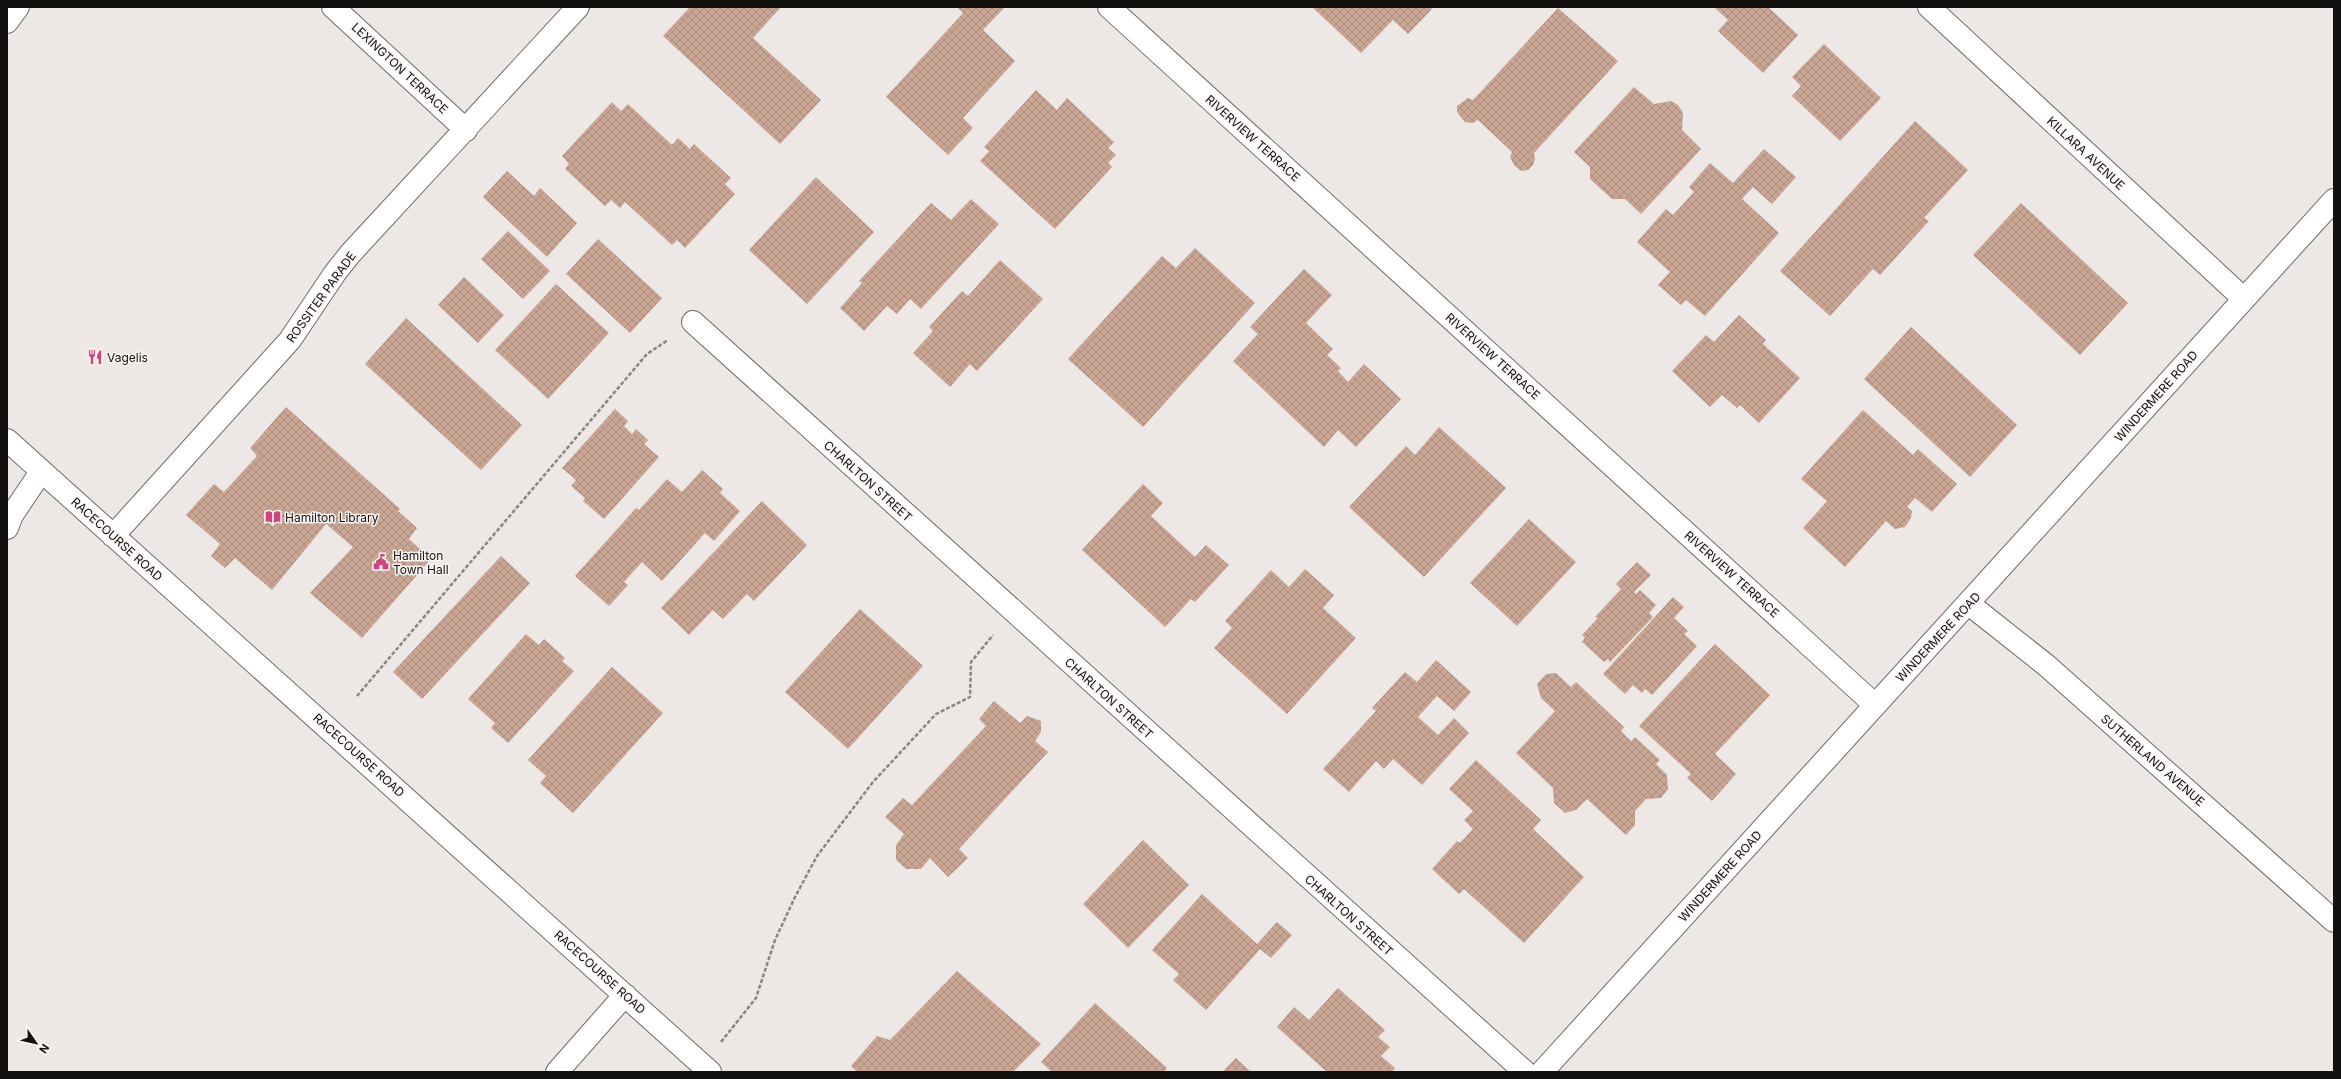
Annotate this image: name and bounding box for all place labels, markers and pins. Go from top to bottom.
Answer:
restaurant icon: Vagelis [86,348,104,366]
place label: Vagelis [107,350,148,365]
library icon: Hamilton Library [264,508,282,526]
place label: Hamilton Library [285,510,379,525]
place label: Hamilton Town Hall [393,548,449,577]
public building icon: Hamilton Town Hall [372,553,390,571]

